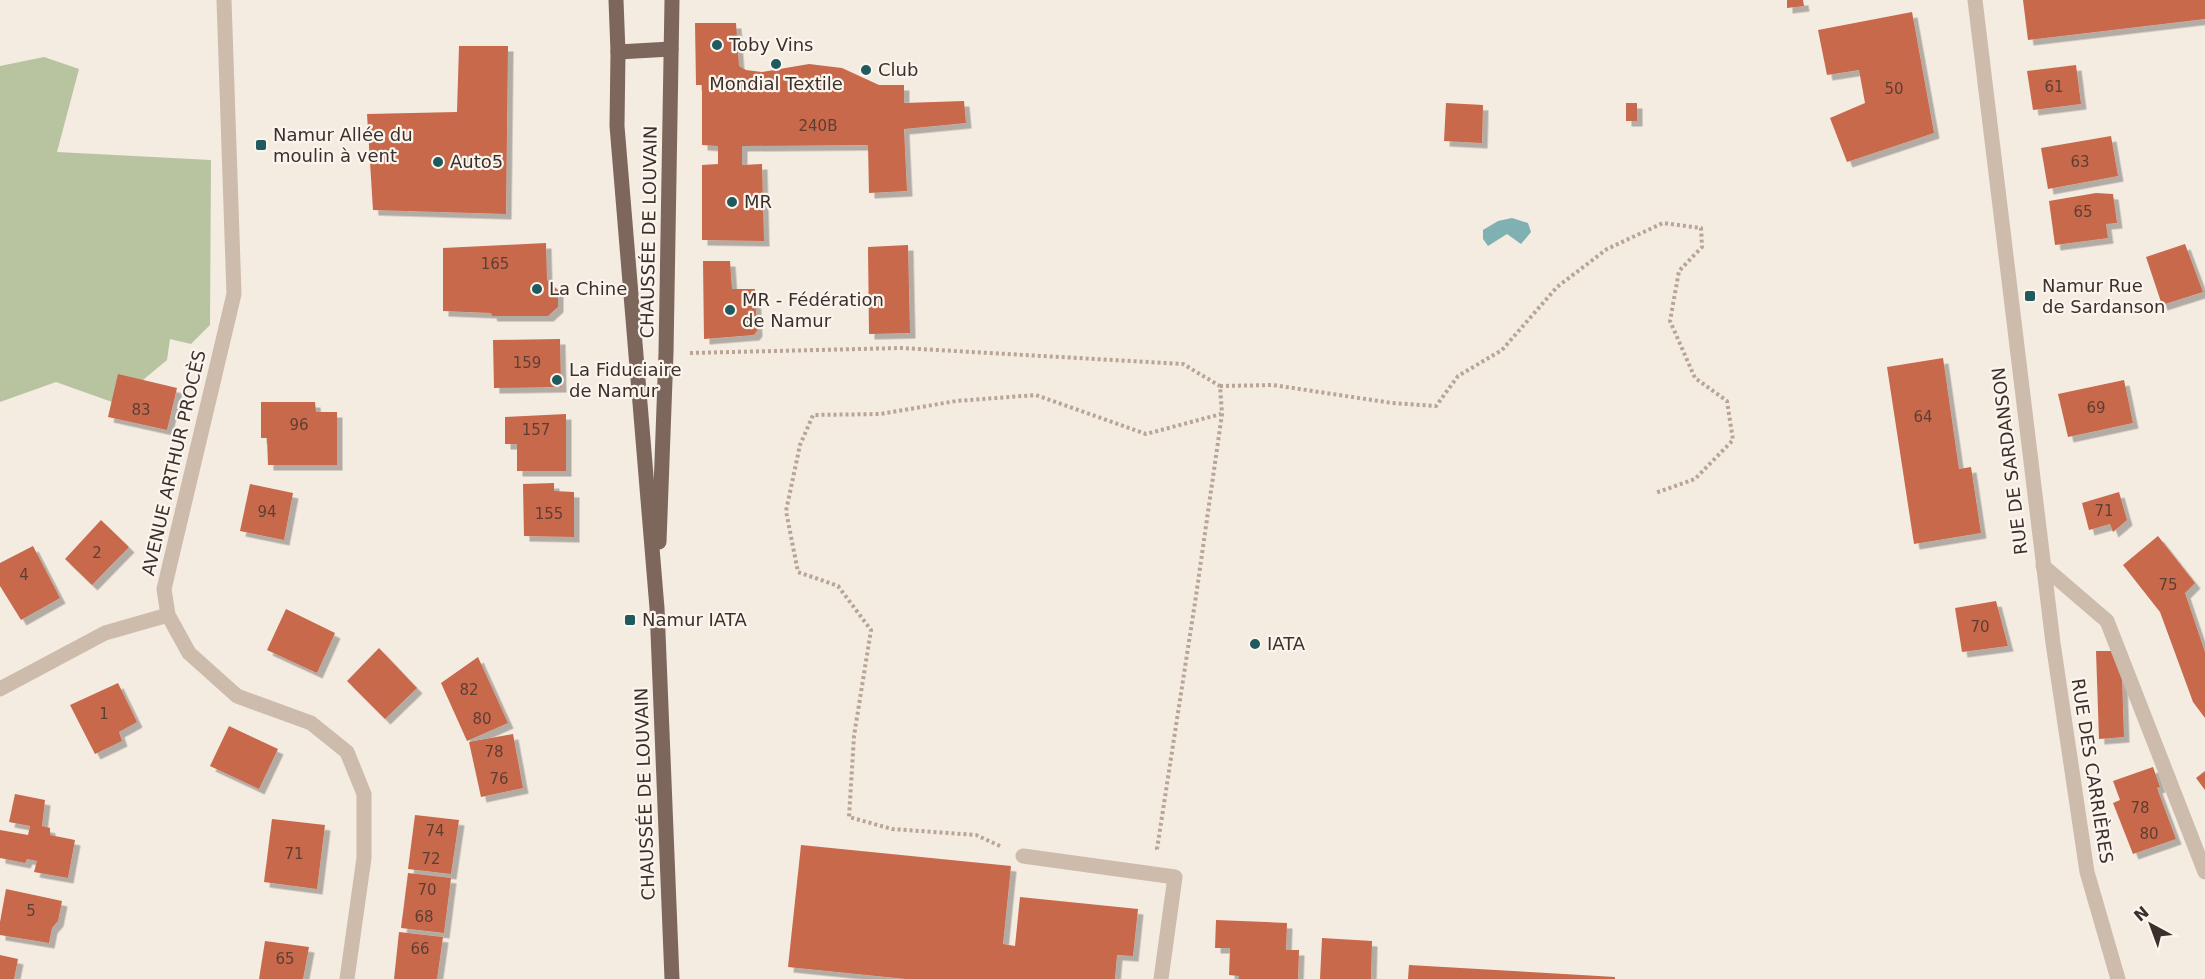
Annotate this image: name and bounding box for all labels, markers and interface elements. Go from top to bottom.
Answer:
place label: Toby Vins [728,34,813,55]
marker: Toby Vins [710,38,724,52]
marker: Mondial Textile [769,57,783,71]
place label: Club [878,59,918,80]
marker: Club [859,63,873,77]
place label: Mondial Textile [709,73,843,94]
house number: 61 [2044,78,2064,96]
house number: 50 [1884,80,1904,98]
house number: 240B [799,117,837,135]
place label: Namur Allée du moulin à vent [273,124,413,166]
street label: CHAUSSÉE DE LOUVAIN [636,125,661,339]
marker: Namur Allée du moulin à vent [254,138,268,152]
place label: Auto5 [450,151,503,172]
house number: 63 [2070,153,2090,171]
marker: Auto5 [431,155,445,169]
place label: MR [744,191,772,212]
marker: MR [725,195,739,209]
house number: 65 [2073,203,2093,221]
house number: 165 [481,255,509,273]
place label: Namur Rue de Sardanson [2042,275,2165,317]
place label: La Chine [549,278,627,299]
marker: La Chine [530,282,544,296]
place label: MR - Fédération de Namur [742,289,884,331]
marker: Namur Rue de Sardanson [2023,289,2037,303]
marker: MR - Fédération de Namur [723,303,737,317]
street label: AVENUE ARTHUR PROCÈS [137,348,210,578]
house number: 159 [513,354,541,372]
place label: La Fiduciaire de Namur [569,359,682,401]
street label: RUE DE SARDANSON [1988,366,2031,556]
marker: La Fiduciaire de Namur [550,373,564,387]
house number: 69 [2086,399,2106,417]
house number: 83 [131,401,151,419]
house number: 64 [1913,408,1933,426]
house number: 96 [289,416,309,434]
house number: 157 [522,421,550,439]
house number: 71 [2094,502,2114,520]
house number: 94 [257,503,277,521]
house number: 155 [535,505,563,523]
house number: 2 [92,544,102,562]
house number: 4 [19,566,29,584]
house number: 75 [2158,576,2178,594]
place label: Namur IATA [642,609,747,630]
marker: Namur IATA [623,613,637,627]
house number: 70 [1970,618,1990,636]
place label: IATA [1267,633,1306,654]
marker: IATA [1248,637,1262,651]
street label: RUE DES CARRIÈRES [2067,677,2117,865]
house number: 82 [459,681,479,699]
street label: CHAUSSÉE DE LOUVAIN [630,687,659,901]
house number: 1 [99,705,109,723]
house number: 80 [472,710,492,728]
house number: 78 [484,743,504,761]
house number: 76 [489,770,509,788]
house number: 78 [2130,799,2150,817]
house number: 74 [425,822,445,840]
house number: 80 [2139,825,2159,843]
house number: 71 [284,845,304,863]
house number: 72 [421,850,441,868]
house number: 70 [417,881,437,899]
north arrow [2121,895,2181,955]
house number: 5 [26,902,36,920]
text: N [2130,902,2153,926]
house number: 68 [414,908,434,926]
house number: 66 [410,940,430,958]
house number: 65 [275,950,295,968]

